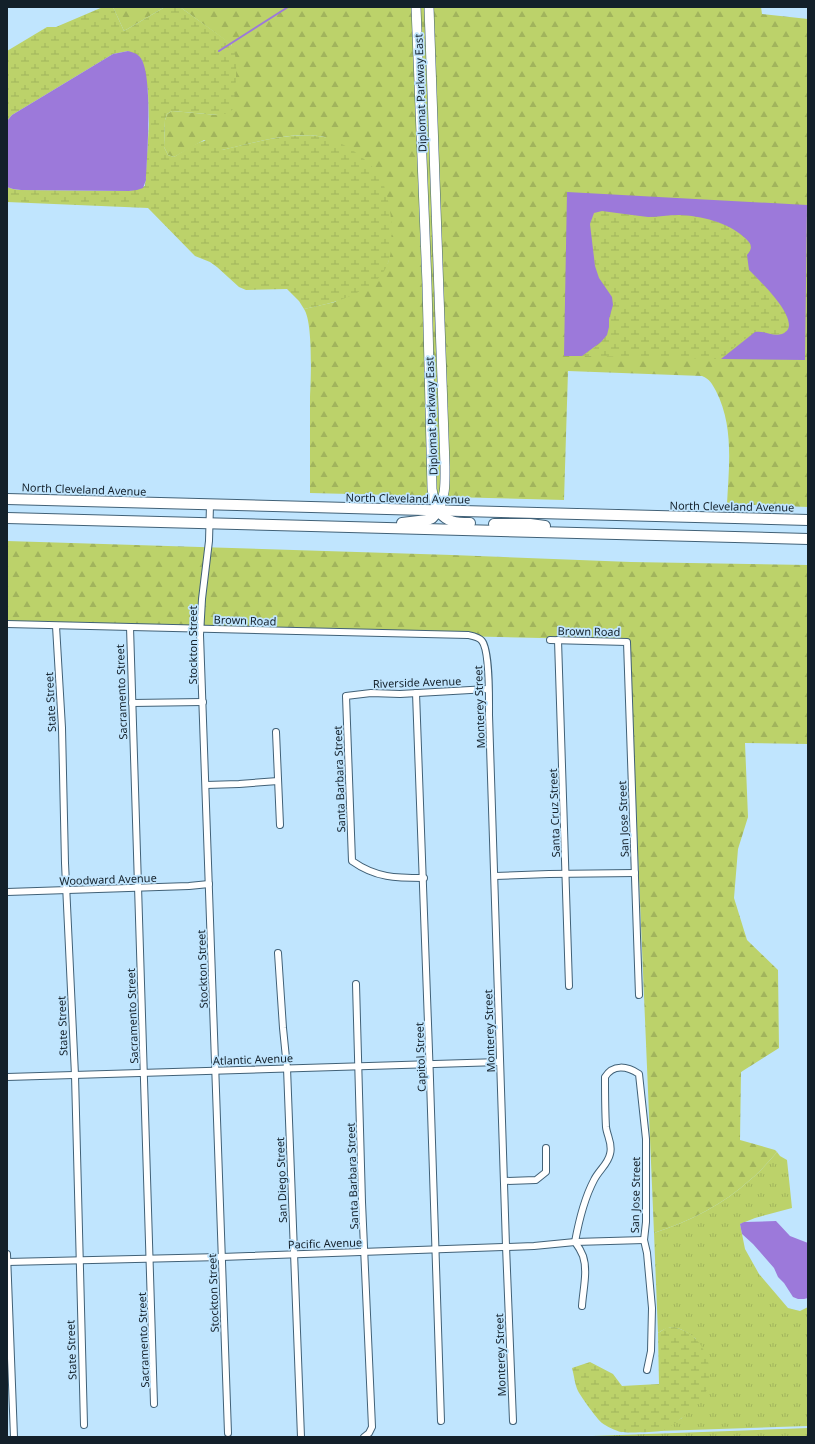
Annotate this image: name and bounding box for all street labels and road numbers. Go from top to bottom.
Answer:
street label: Diplomat Parkway East [410,34,430,152]
street label: Diplomat Parkway East [421,357,441,475]
street label: North Cleveland Avenue [21,479,147,499]
street label: North Cleveland Avenue [345,489,471,507]
street label: North Cleveland Avenue [669,497,795,515]
street label: Stockton Street [185,606,200,684]
street label: Brown Road [213,611,277,629]
street label: Brown Road [558,623,620,639]
street label: Sacramento Street [112,644,130,740]
street label: Monterey Street [470,665,488,749]
street label: State Street [41,672,59,732]
street label: Riverside Avenue [372,673,462,691]
street label: Santa Barbara Street [330,725,348,833]
street label: Santa Cruz Street [545,768,563,858]
street label: San Jose Street [614,780,632,858]
street label: Woodward Avenue [59,870,157,888]
street label: Stockton Street [193,929,211,1009]
street label: Sacramento Street [123,968,141,1064]
street label: Monterey Street [480,989,498,1073]
street label: State Street [53,996,71,1056]
street label: Capitol Street [411,1022,429,1092]
street label: Atlantic Avenue [213,1050,293,1068]
street label: Santa Barbara Street [343,1122,361,1230]
street label: San Diego Street [272,1137,290,1223]
street label: San Jose Street [627,1157,643,1233]
street label: Pacific Avenue [288,1234,362,1252]
street label: Stockton Street [204,1253,222,1333]
street label: Sacramento Street [134,1292,152,1388]
street label: Monterey Street [491,1313,509,1397]
street label: State Street [62,1320,80,1380]

